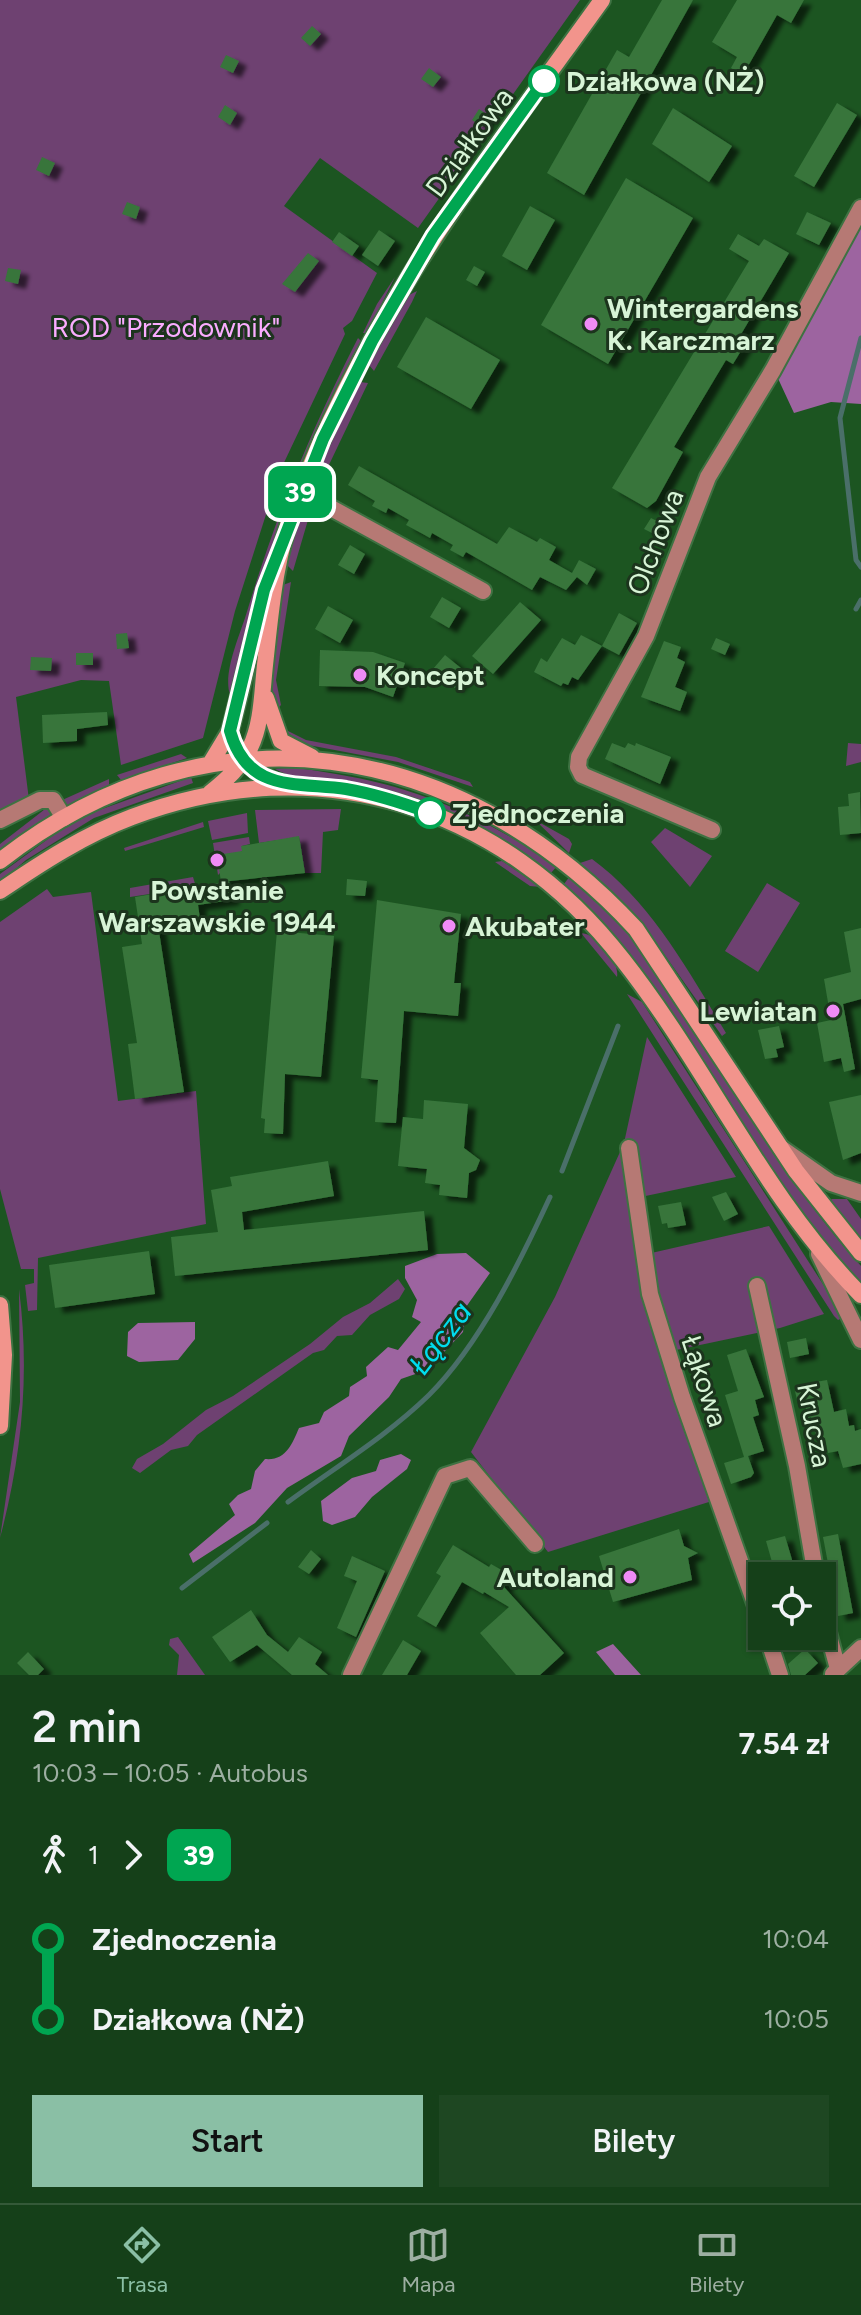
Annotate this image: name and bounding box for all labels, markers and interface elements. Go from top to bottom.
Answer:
place label: Działkowa (NŻ) [566,64,764,98]
marker: Działkowa (NŻ) [529,66,559,96]
street label: Działkowa [418,81,520,203]
place label: Wintergardens K. Karczmarz [607,291,798,357]
park label: ROD "Przodownik" [52,310,280,344]
marker: Wintergardens K. Karczmarz [582,315,600,333]
line badge: 39 [264,466,336,518]
text: 39 [284,475,316,509]
street label: Olchowa [619,484,691,600]
place label: Koncept [376,658,485,692]
marker: Koncept [351,666,369,684]
place label: Zjednoczenia [452,796,625,830]
marker: Zjednoczenia [415,798,445,828]
marker: Powstanie Warszawskie 1944 [208,851,226,869]
place label: Powstanie Warszawskie 1944 [98,873,336,939]
place label: Akubater [465,909,585,943]
marker: Akubater [440,917,458,935]
place label: Lewiatan [700,994,817,1028]
marker: Lewiatan [824,1002,842,1020]
water label: Łącza [401,1294,479,1382]
street label: Łąkowa [674,1331,736,1431]
street label: Krucza [790,1380,840,1470]
place label: Autoland [496,1560,614,1594]
map controls [748,1562,836,1650]
button: locate [748,1562,836,1650]
marker: Autoland [621,1568,639,1586]
text: 2 min [32,1700,142,1753]
text: 7.54 zł [738,1725,829,1762]
text: 10:03 – 10:05 · Autobus [32,1757,308,1789]
icon: walk [32,1833,76,1877]
icon: forward [111,1833,155,1877]
text: 39 [183,1838,215,1872]
text: 1 [88,1839,99,1871]
text: Zjednoczenia [92,1921,277,1958]
text: 10:04 [762,1923,829,1955]
text: Działkowa (NŻ) [92,2001,305,2038]
text: 10:05 [763,2003,829,2035]
button: Start [32,2095,423,2187]
button: Bilety [439,2095,829,2187]
tab: Trasa [117,2223,168,2298]
tab: Mapa [401,2223,455,2298]
tab: Bilety [689,2223,744,2298]

